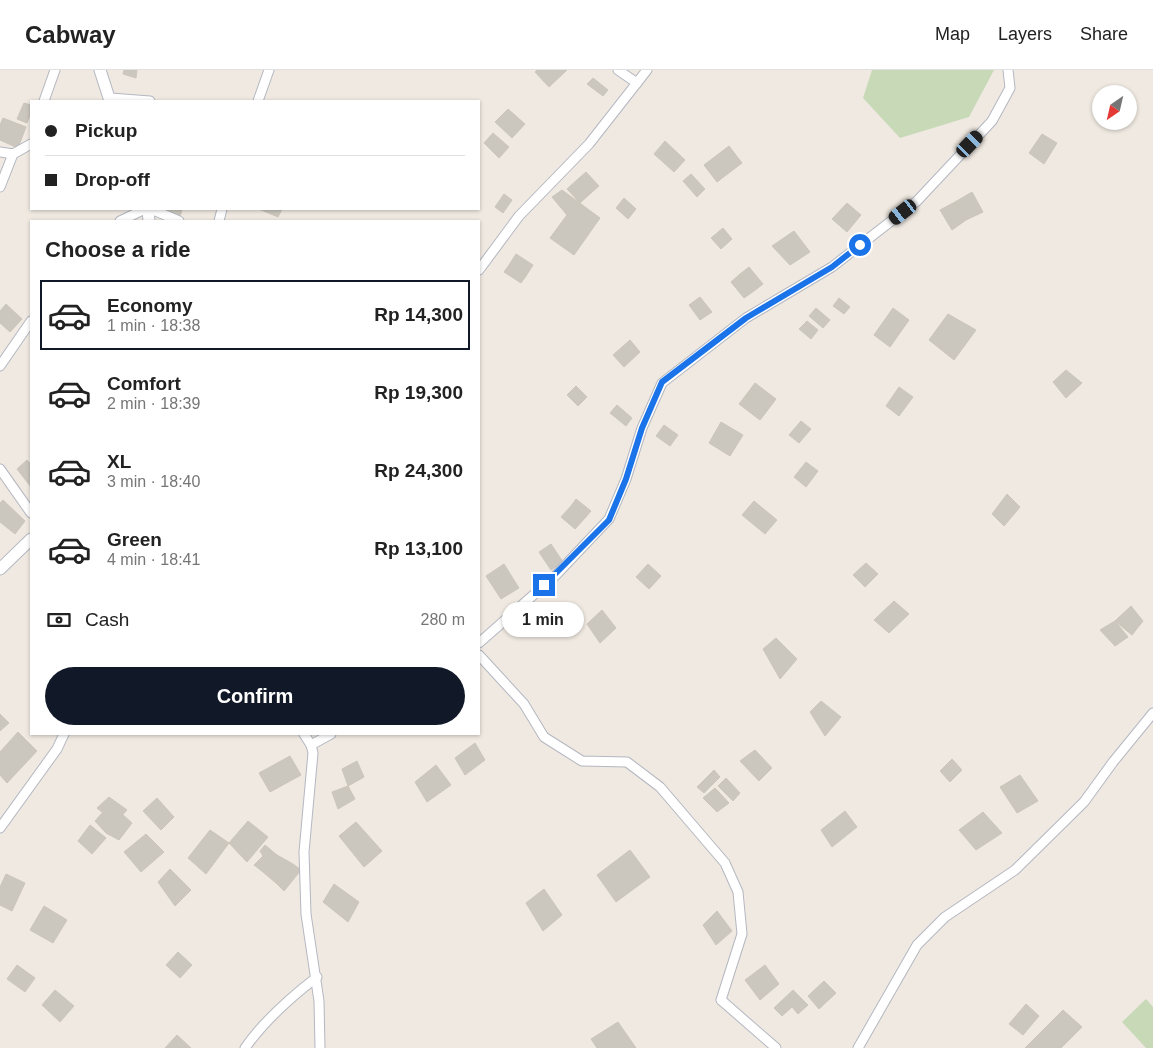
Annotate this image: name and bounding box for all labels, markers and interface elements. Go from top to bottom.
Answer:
text: Cabway [25,21,116,48]
text: Map [935,24,970,44]
text: Layers [998,24,1052,44]
text: Share [1080,24,1128,44]
north arrow [1092,85,1138,130]
map controls [1092,85,1137,130]
text: Pickup [75,120,137,141]
car [954,128,985,160]
text: Drop-off [75,169,150,190]
car [886,197,919,227]
route start [849,234,871,256]
text: Choose a ride [45,237,190,262]
icon: car [47,293,92,338]
text: Economy [107,295,193,316]
text: Rp 14,300 [374,304,463,325]
text: 1 min · 18:38 [107,317,200,334]
icon: car [47,371,92,416]
text: Comfort [107,373,181,394]
text: Rp 19,300 [374,382,463,403]
text: 2 min · 18:39 [107,395,200,412]
icon: car [47,449,92,494]
text: XL [107,451,131,472]
text: Rp 24,300 [374,460,463,481]
text: 3 min · 18:40 [107,473,200,490]
icon: car [47,527,92,572]
text: Green [107,529,162,550]
text: Rp 13,100 [374,538,463,559]
text: 4 min · 18:41 [107,551,200,568]
route end [533,574,555,596]
callout: 1 min [503,602,585,638]
icon: cash [45,606,73,634]
text: Cash [85,609,129,630]
text: 280 m [421,611,465,628]
text: 1 min [522,611,564,628]
button: Confirm [45,667,465,725]

